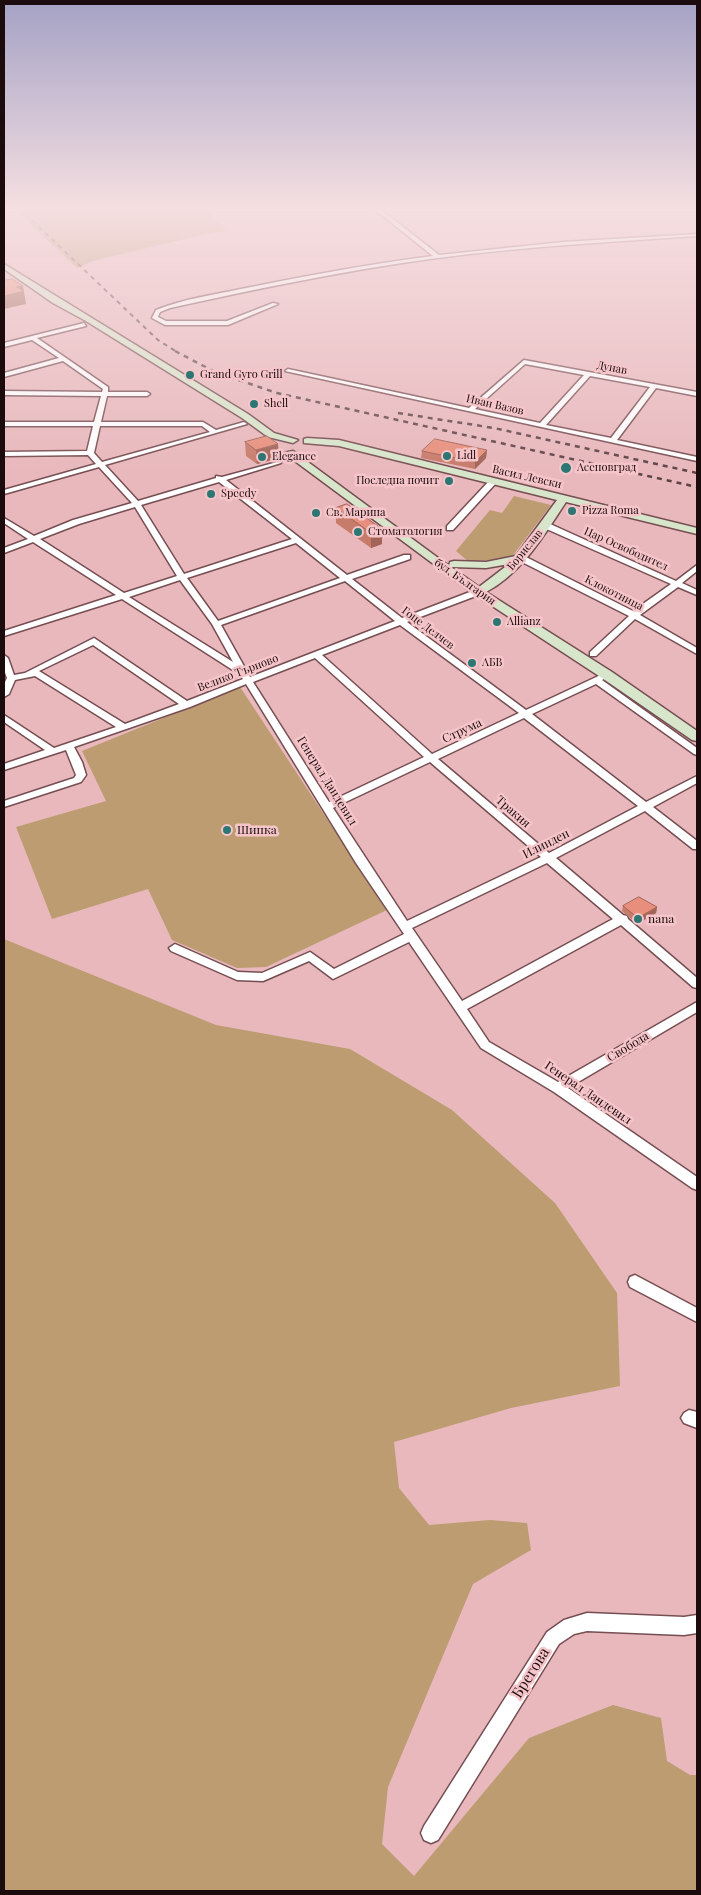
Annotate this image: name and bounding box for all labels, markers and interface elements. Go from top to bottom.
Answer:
street label: Дунав [596,359,628,377]
place label: Grand Gyro Grill [200,368,283,382]
marker: Grand Gyro Grill [184,369,196,381]
street label: Иван Вазов [465,392,525,418]
place label: Shell [264,397,288,411]
marker: Shell [248,398,260,410]
place label: Lidl [457,449,476,463]
place label: Elegance [272,450,316,464]
marker: Lidl [441,450,453,462]
marker: Elegance [256,451,268,463]
marker: Асеновград [559,461,573,475]
place label: Асеновград [577,461,636,475]
street label: Васил Левски [491,463,563,491]
place label: Последна почит [356,474,439,488]
marker: Последна почит [443,475,455,487]
place label: Speedy [221,487,256,501]
marker: Speedy [205,488,217,500]
place label: Pizza Roma [582,504,639,518]
marker: Pizza Roma [566,505,578,517]
place label: Св. Марина [326,506,386,520]
marker: Св. Марина [310,507,322,519]
place label: Стоматология [368,525,442,539]
street label: Цар Освободител [582,525,670,573]
marker: Стоматология [352,526,364,538]
street label: Борислав [505,527,545,573]
street label: бул. България [432,556,498,608]
street label: Клокотница [583,573,645,613]
street label: Гоце Делчев [399,604,457,652]
place label: Allianz [507,615,541,629]
marker: Allianz [491,616,503,628]
street label: Велико Търново [196,652,280,694]
place label: АБВ [482,656,502,670]
marker: АБВ [466,657,478,669]
street label: Струма [440,716,484,746]
street label: Генерал Дандевил [294,734,360,828]
street label: Тракия [493,793,533,831]
place label: Шипка [237,823,277,837]
marker: Шипка [221,824,233,836]
street label: Илинден [520,826,572,862]
place label: nana [648,912,674,926]
marker: nana [632,913,644,925]
street label: Свобода [604,1029,652,1065]
street label: Генерал Дандевил [542,1059,634,1127]
street label: Брегова [509,1644,553,1702]

